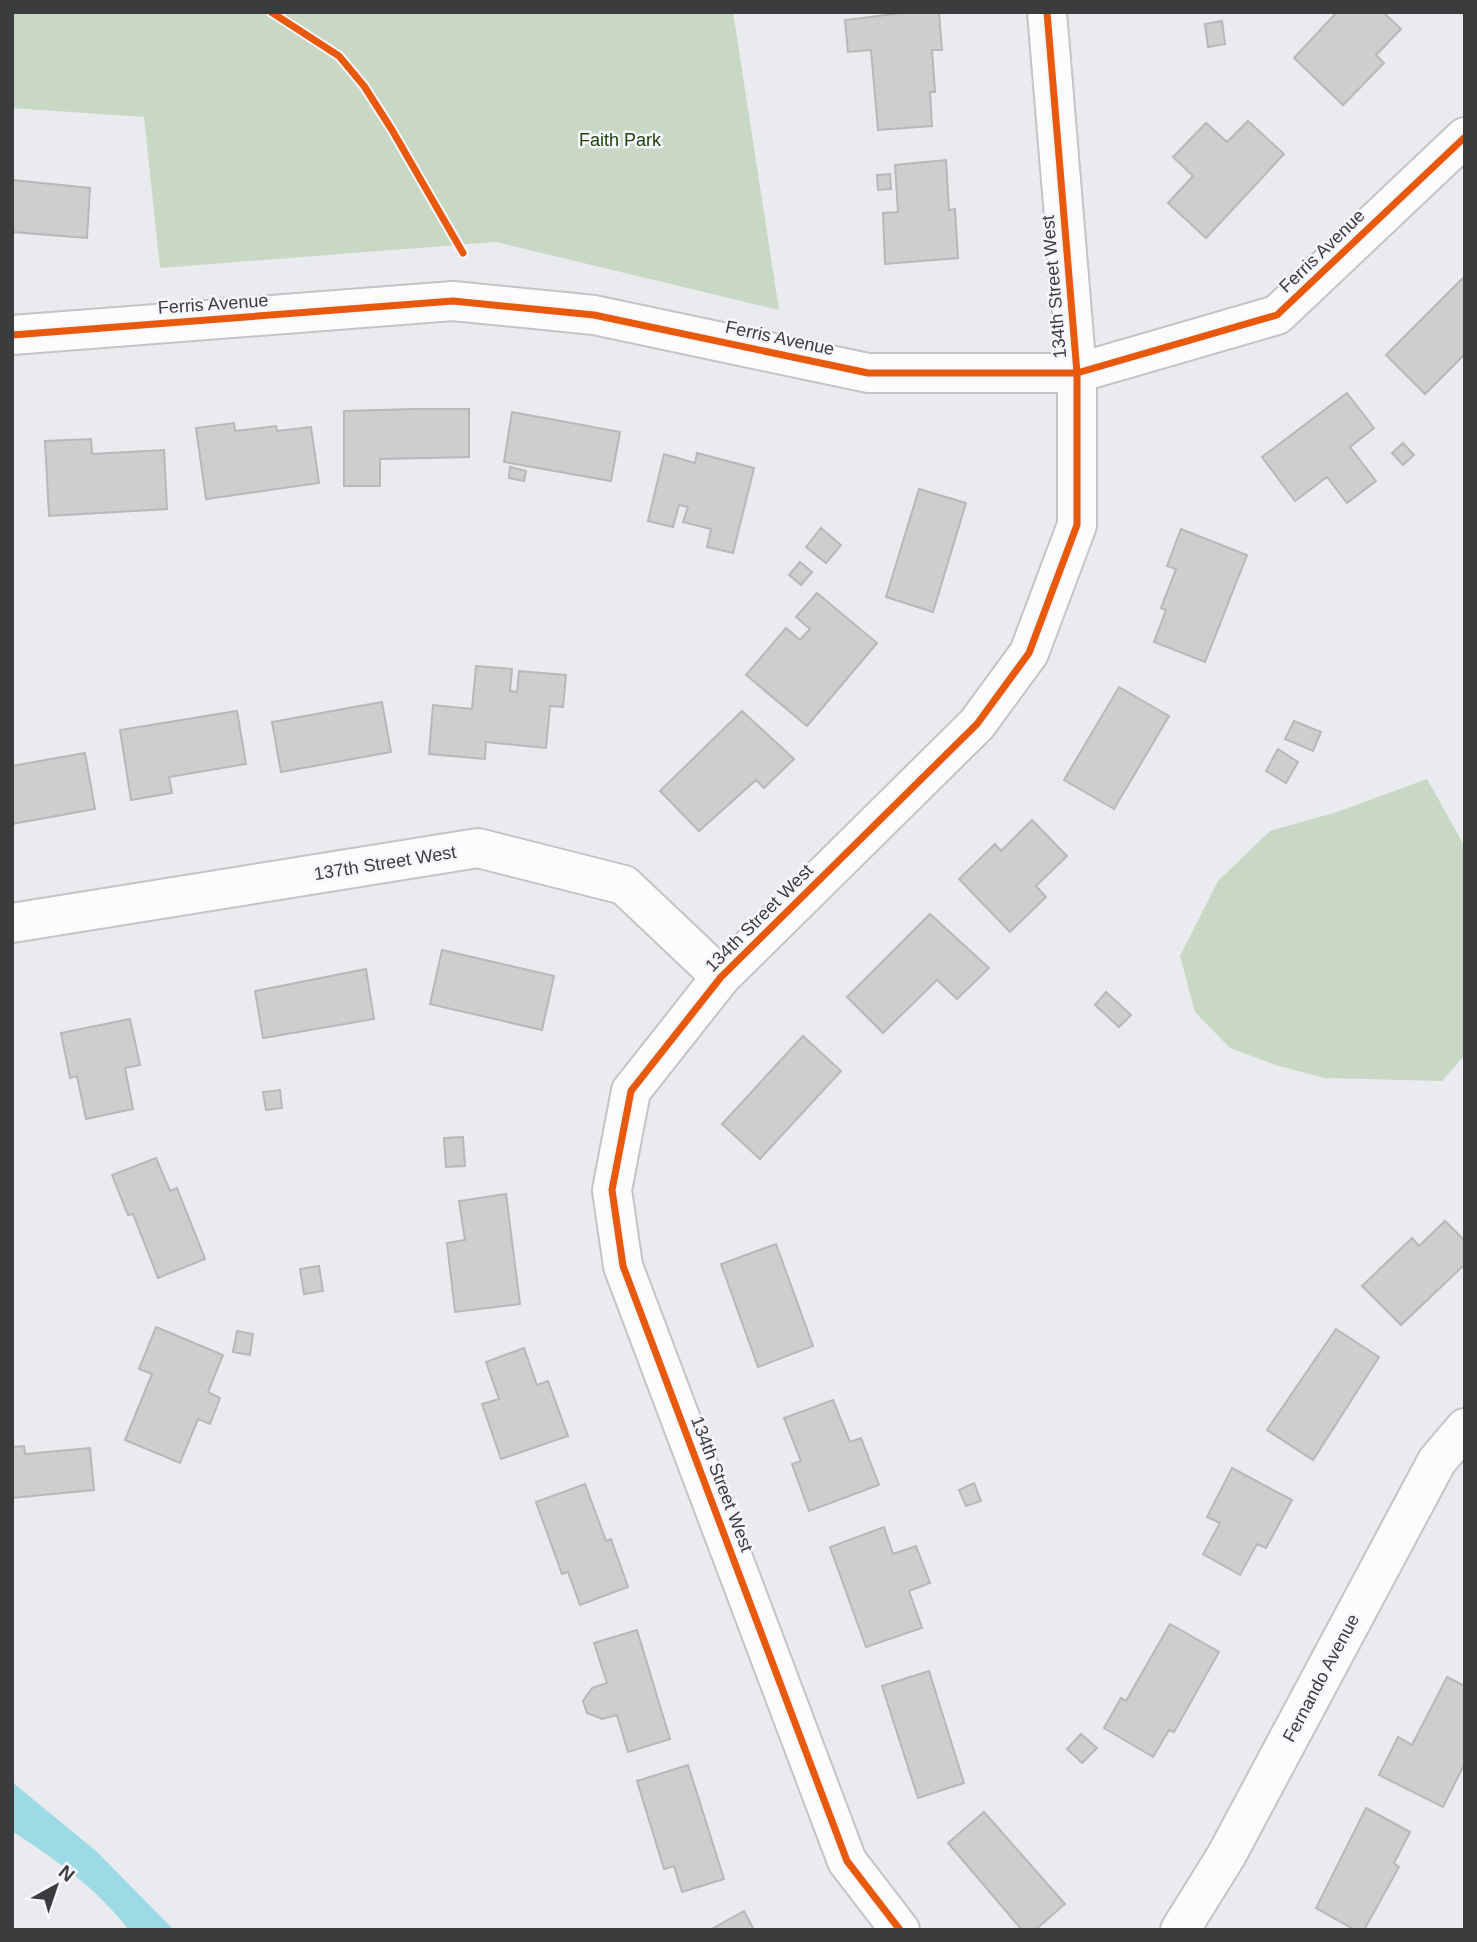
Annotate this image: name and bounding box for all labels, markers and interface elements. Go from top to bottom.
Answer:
park label: Faith Park [579,130,662,150]
street label: Ferris Avenue [1275,205,1369,297]
street label: 134th Street West [1038,215,1070,359]
street label: Ferris Avenue [157,290,269,318]
street label: Ferris Avenue [724,317,836,359]
street label: 137th Street West [312,842,458,884]
street label: 134th Street West [701,860,817,976]
street label: 134th Street West [687,1413,757,1555]
street label: Fernando Avenue [1279,1611,1363,1745]
north arrow [21,1851,91,1921]
text: N [55,1861,79,1886]

